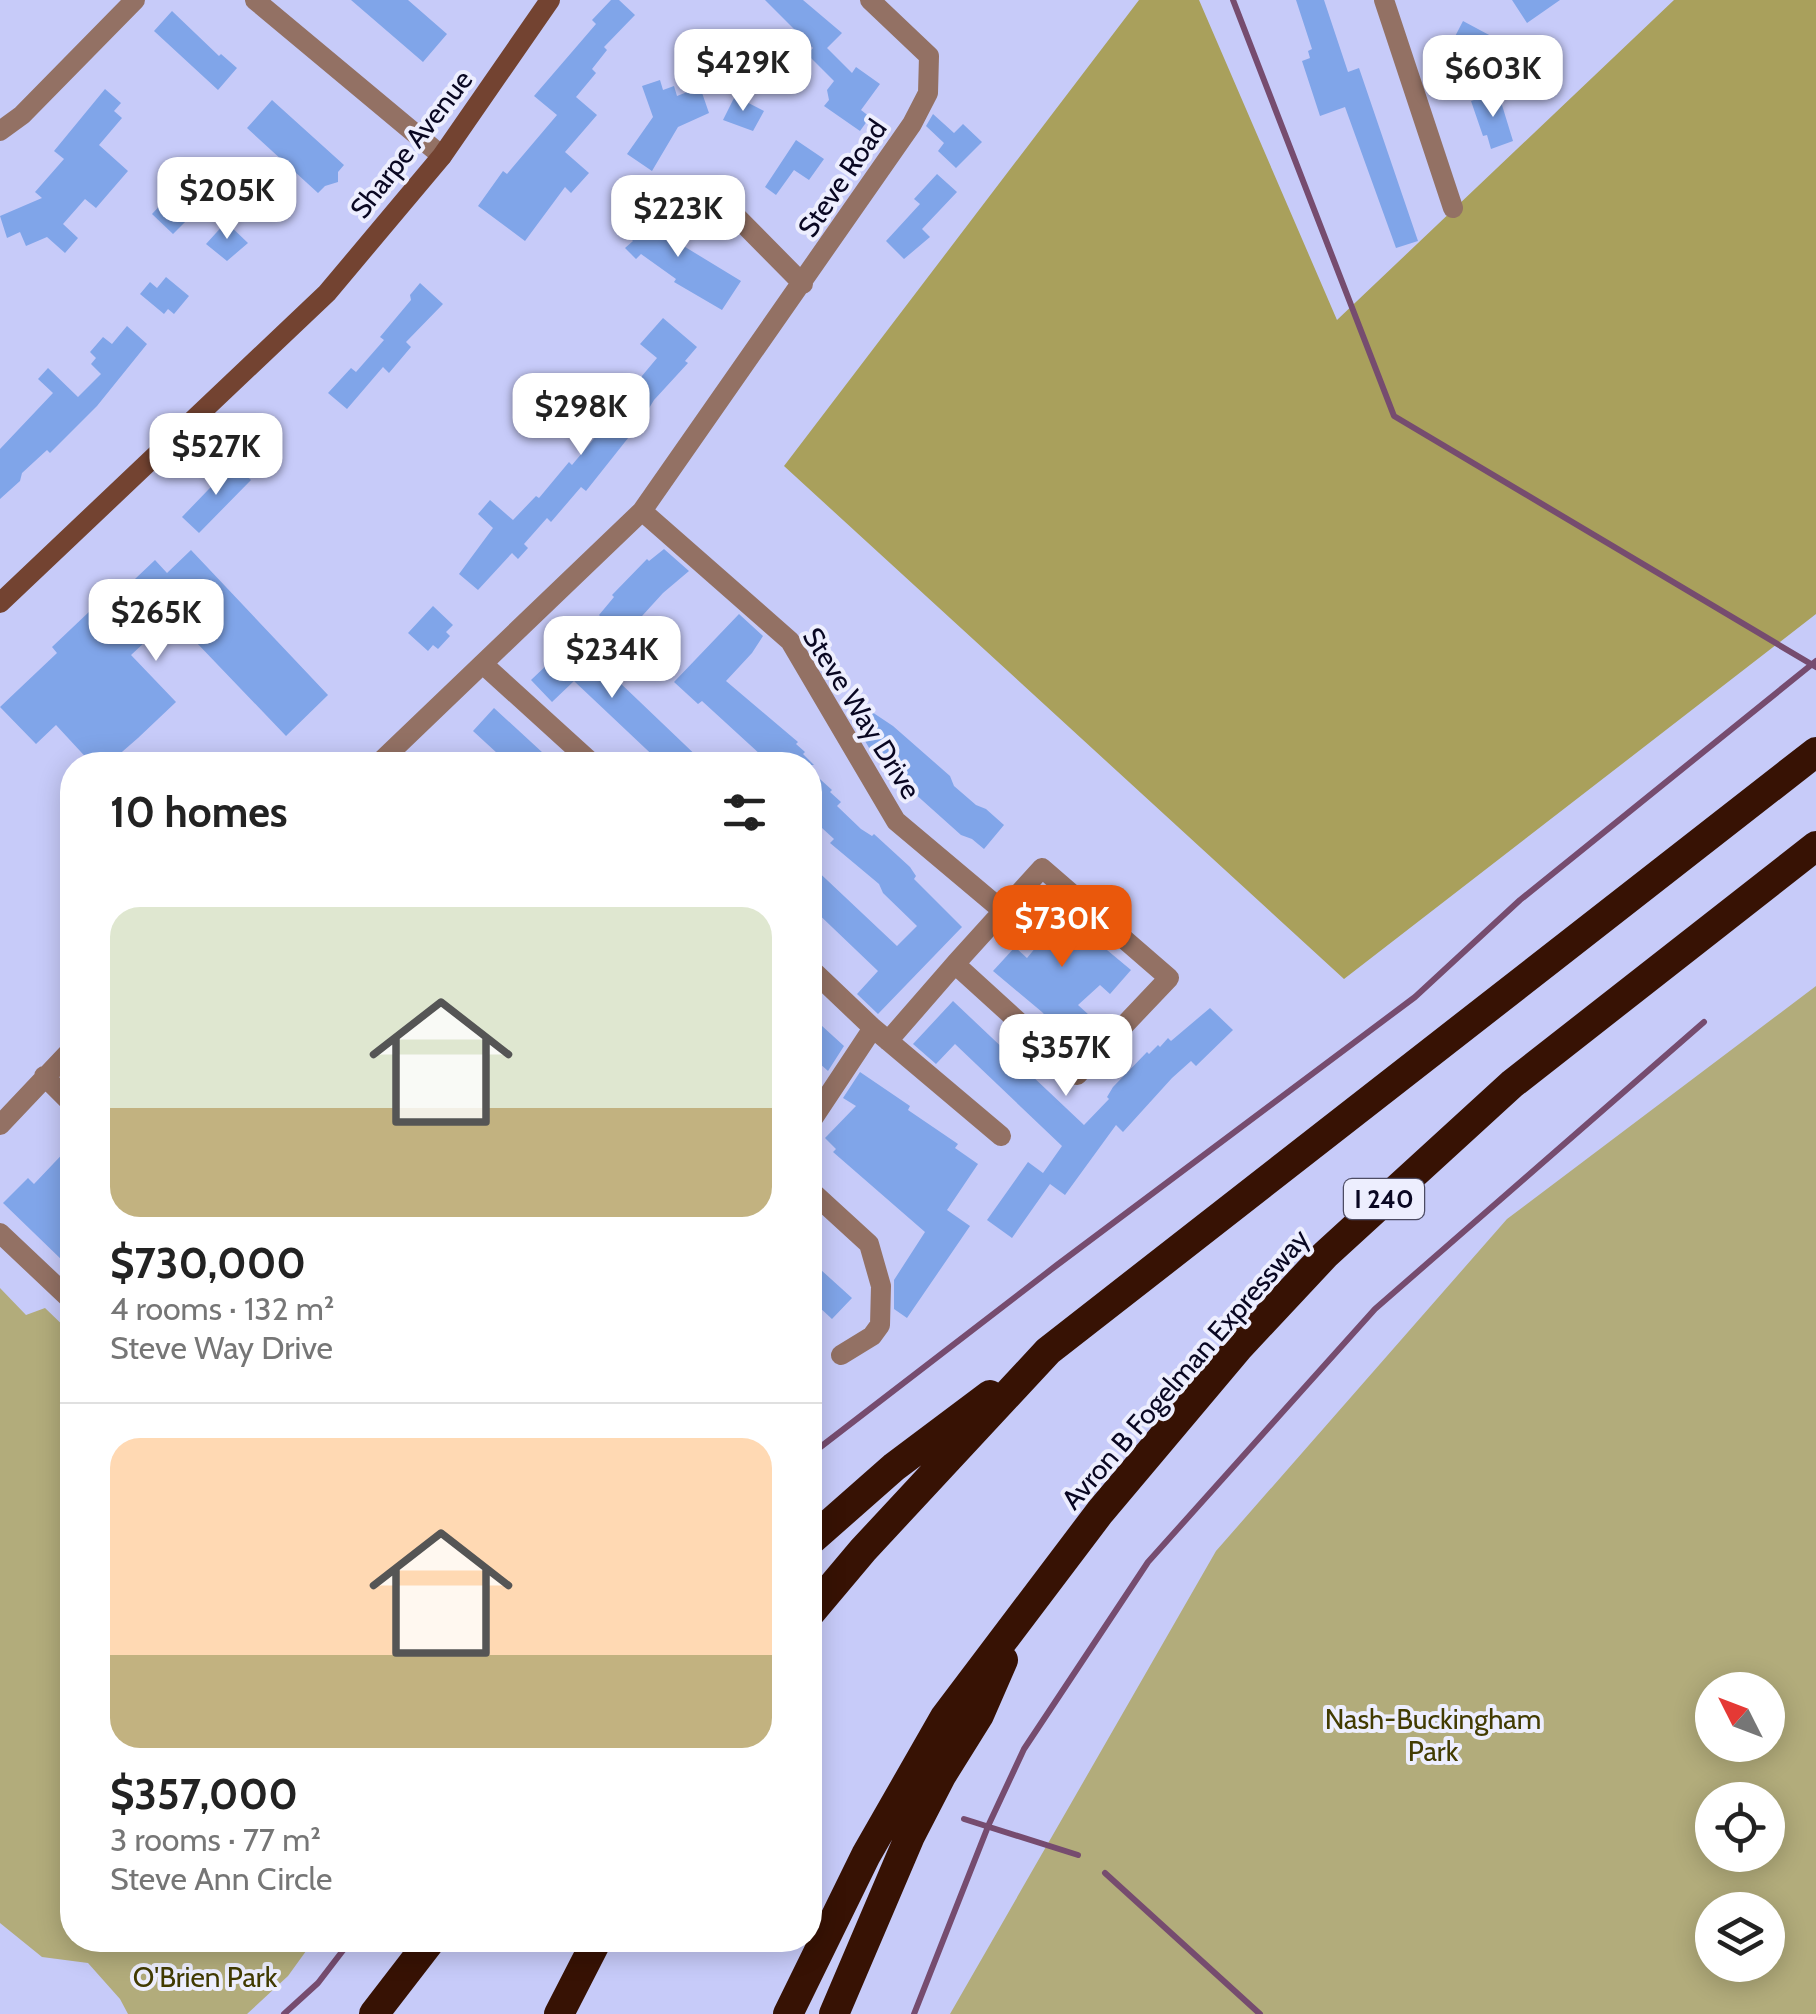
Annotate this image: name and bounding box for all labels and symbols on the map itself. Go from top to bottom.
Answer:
pin: $429K [673,29,813,114]
pin: $603K [1423,35,1563,120]
street label: Sharpe Avenue [343,63,479,225]
street label: Steve Road [790,113,894,243]
pin: $205K [157,157,297,242]
pin: $223K [608,175,748,260]
pin: $298K [511,373,651,458]
pin: $527K [146,413,286,498]
pin: $265K [86,579,226,664]
pin: $234K [542,616,682,701]
street label: Steve Way Drive [796,621,928,805]
pin: $730K [992,885,1132,970]
pin: $357K [996,1014,1136,1099]
road number: I 240 [1344,1179,1424,1219]
street label: Avron B Fogelman Expressway [1054,1222,1316,1516]
north arrow [1695,1672,1785,1762]
park label: Nash-Buckingham Park [1325,1702,1541,1768]
park label: O'Brien Park [133,1960,278,1994]

